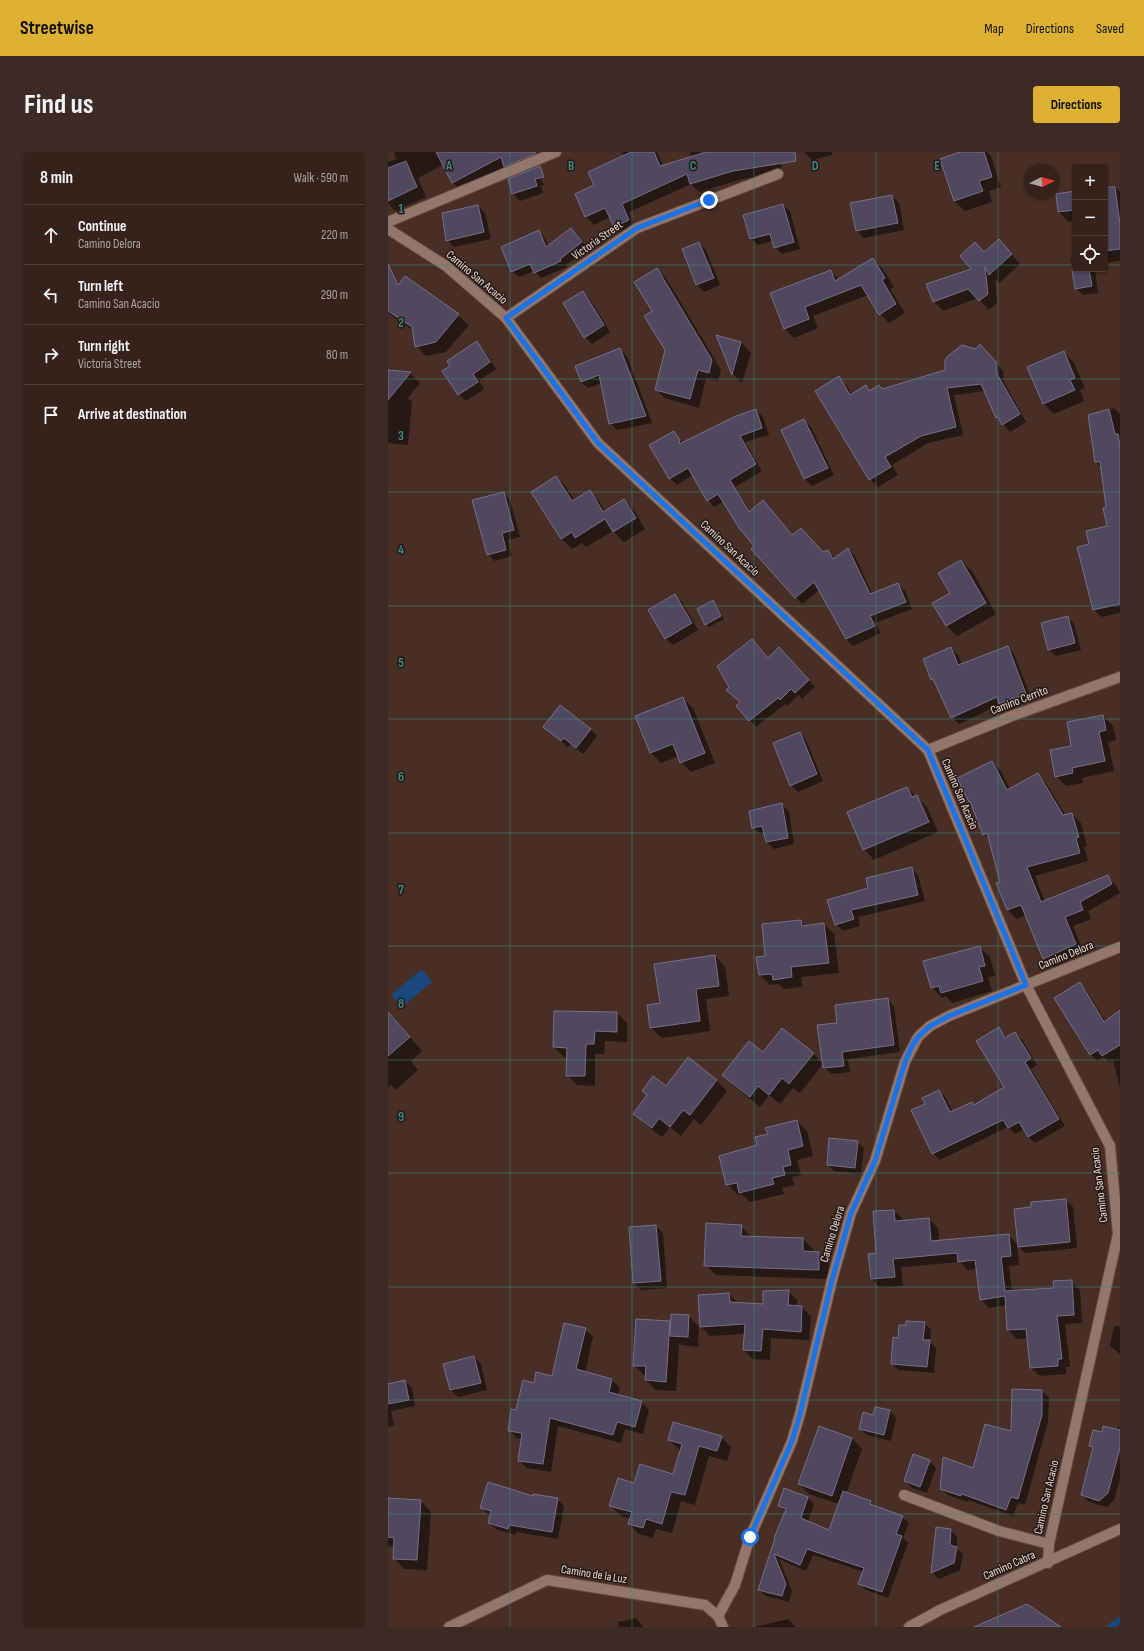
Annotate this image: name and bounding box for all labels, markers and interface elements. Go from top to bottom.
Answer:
text: Streetwise [20,17,94,40]
text: Map [984,20,1004,37]
text: Directions [1026,20,1074,37]
text: Saved [1096,20,1124,37]
button: Directions [1033,86,1120,123]
text: Find us [24,88,93,121]
text: A [445,158,453,174]
text: B [568,158,574,174]
text: C [690,158,697,174]
text: D [812,158,819,174]
text: E [934,158,940,174]
north arrow [1024,164,1060,200]
map controls [1072,164,1108,272]
button: + [1072,164,1108,200]
text: 8 min [40,168,73,188]
text: Walk · 590 m [294,170,348,186]
route end [700,191,718,209]
button: − [1072,200,1108,236]
text: 1 [398,201,404,217]
text: Continue [78,217,127,236]
street label: Victoria Street [569,217,626,263]
icon: ahead [40,224,62,246]
text: 220 m [321,227,348,243]
text: Camino Delora [78,236,141,252]
button: locate [1072,236,1108,272]
street label: Camino San Acacio [443,247,510,307]
text: Turn left [78,277,123,296]
icon: left [40,284,62,306]
text: 290 m [321,287,348,303]
text: Camino San Acacio [78,296,160,312]
text: 2 [398,315,404,331]
text: Turn right [78,337,130,356]
icon: right [40,344,62,366]
text: 80 m [326,347,348,363]
text: Victoria Street [78,356,141,372]
icon: arrive [40,404,62,426]
text: Arrive at destination [78,405,187,424]
text: 3 [398,428,404,444]
street label: Camino San Acacio [697,517,762,580]
text: 4 [398,542,404,558]
text: 5 [398,655,404,671]
street label: Camino Cerrito [988,683,1050,718]
street label: Camino San Acacio [938,756,981,832]
text: 6 [398,769,404,785]
text: 7 [398,882,404,898]
street label: Camino Delora [1036,938,1096,973]
text: 8 [398,996,404,1012]
text: 9 [398,1109,404,1125]
street label: Camino San Acacio [1087,1146,1112,1223]
street label: Camino Delora [817,1204,848,1264]
street label: Camino San Acacio [1031,1459,1062,1536]
route start [741,1528,759,1546]
street label: Camino Cabra [981,1547,1038,1584]
street label: Camino de la Luz [560,1562,629,1587]

